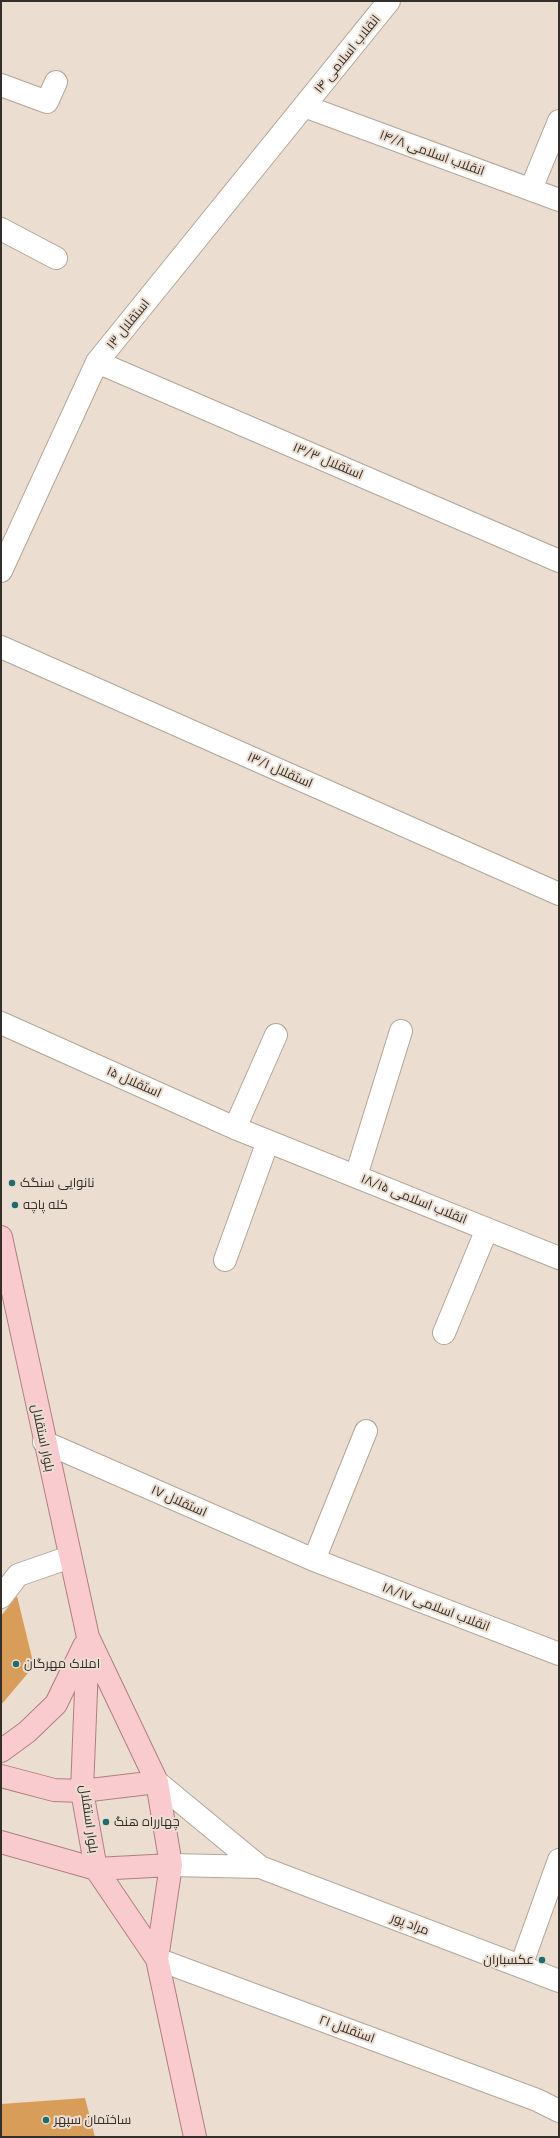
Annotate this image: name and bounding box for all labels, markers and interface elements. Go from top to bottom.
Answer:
street label: ۱۴ انقلاب اسلامی [311,12,383,96]
street label: ۱۴/۸ انقلاب اسلامی [377,127,487,179]
street label: ۱۳ استقلال [103,296,153,352]
street label: ۱۳/۳ استقلال [291,439,365,483]
street label: ۱۳/۱ استقلال [245,749,315,791]
street label: ۱۵ استقلال [104,1063,164,1101]
street label: ۱۸/۱۵ انقلاب اسلامی [359,1171,469,1227]
place label: نانوایی سنگک [20,1175,94,1191]
marker: نانوایی سنگک [7,1178,17,1188]
place label: کله پاچه [23,1197,68,1213]
marker: کله پاچه [10,1200,20,1210]
street label: بلوار استقلال [28,1403,58,1473]
street label: ۱۷ استقلال [149,1482,209,1520]
street label: ۱۸/۱۷ انقلاب اسلامی [380,1579,492,1635]
place label: املاک مهرگان [24,1656,100,1672]
marker: املاک مهرگان [11,1659,21,1669]
street label: بلوار استقلال [76,1784,102,1854]
place label: چهارراه هنگ [114,1814,180,1830]
marker: چهارراه هنگ [101,1817,111,1827]
street label: مراد پور [389,1910,431,1938]
place label: عکسباران [483,1952,534,1968]
marker: عکسباران [537,1955,547,1965]
street label: ۲۱ استقلال [317,2012,377,2046]
place label: ساختمان سپهر [54,2112,131,2128]
marker: ساختمان سپهر [41,2115,51,2125]

